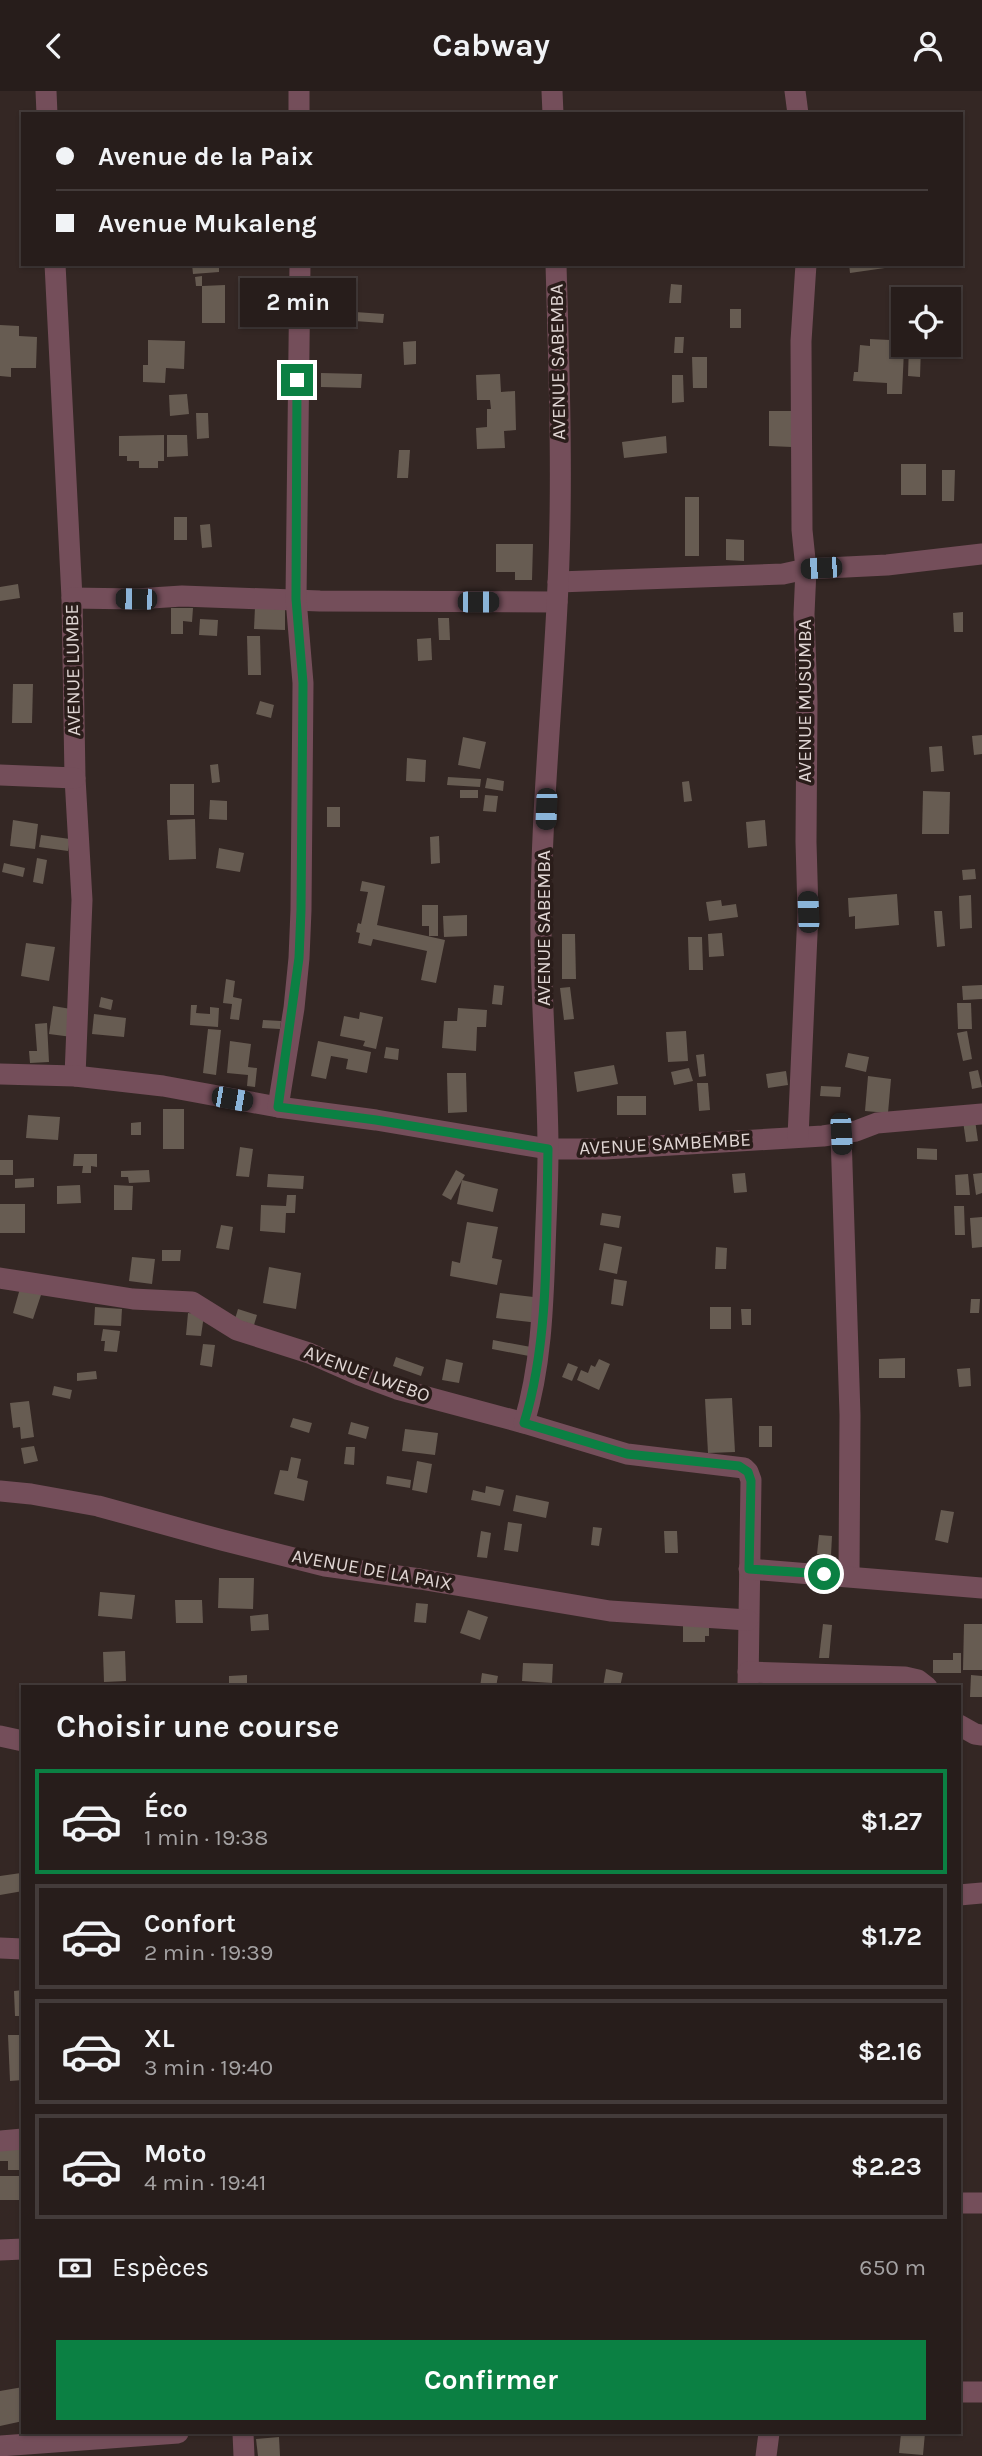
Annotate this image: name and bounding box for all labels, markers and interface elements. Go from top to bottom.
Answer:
icon: back [35,27,73,65]
text: Cabway [432,27,550,64]
icon: person [909,27,947,65]
text: Avenue de la Paix [98,141,313,172]
text: Avenue Mukaleng [98,208,317,239]
callout: 2 min [239,279,355,327]
street label: AVENUE SABEMBA [546,284,570,440]
map controls [891,287,961,357]
button: locate [891,287,961,357]
text: 2 min [266,289,330,316]
route end [281,364,313,396]
car [800,556,843,580]
car [115,588,158,610]
car [458,592,500,613]
street label: AVENUE LUMBE [61,604,85,736]
street label: AVENUE MUSUMBA [794,619,816,783]
car [535,788,558,830]
street label: AVENUE SABEMBA [533,850,555,1006]
car [797,891,820,933]
car [210,1085,255,1113]
car [830,1112,853,1156]
street label: AVENUE SAMBEMBE [579,1129,751,1159]
street label: AVENUE LWEBO [301,1341,433,1407]
street label: AVENUE DE LA PAIX [290,1545,454,1595]
route start [808,1558,840,1590]
text: Choisir une course [56,1708,339,1745]
icon: car [60,1790,123,1853]
text: Éco [144,1793,188,1824]
text: $1.27 [861,1806,922,1837]
text: 1 min · 19:38 [144,1824,268,1851]
icon: car [60,1905,123,1968]
text: Confort [144,1908,236,1939]
text: $1.72 [861,1921,922,1952]
text: 2 min · 19:39 [144,1939,273,1966]
icon: car [60,2020,123,2083]
text: XL [144,2023,175,2054]
text: $2.16 [858,2036,922,2067]
text: 3 min · 19:40 [144,2054,273,2081]
icon: car [60,2135,123,2198]
text: Moto [144,2138,206,2169]
text: $2.23 [851,2151,922,2182]
text: 4 min · 19:41 [144,2169,266,2196]
icon: cash [56,2249,94,2287]
text: Espèces [112,2252,209,2283]
text: 650 m [859,2254,926,2281]
button: Confirmer [56,2340,926,2420]

